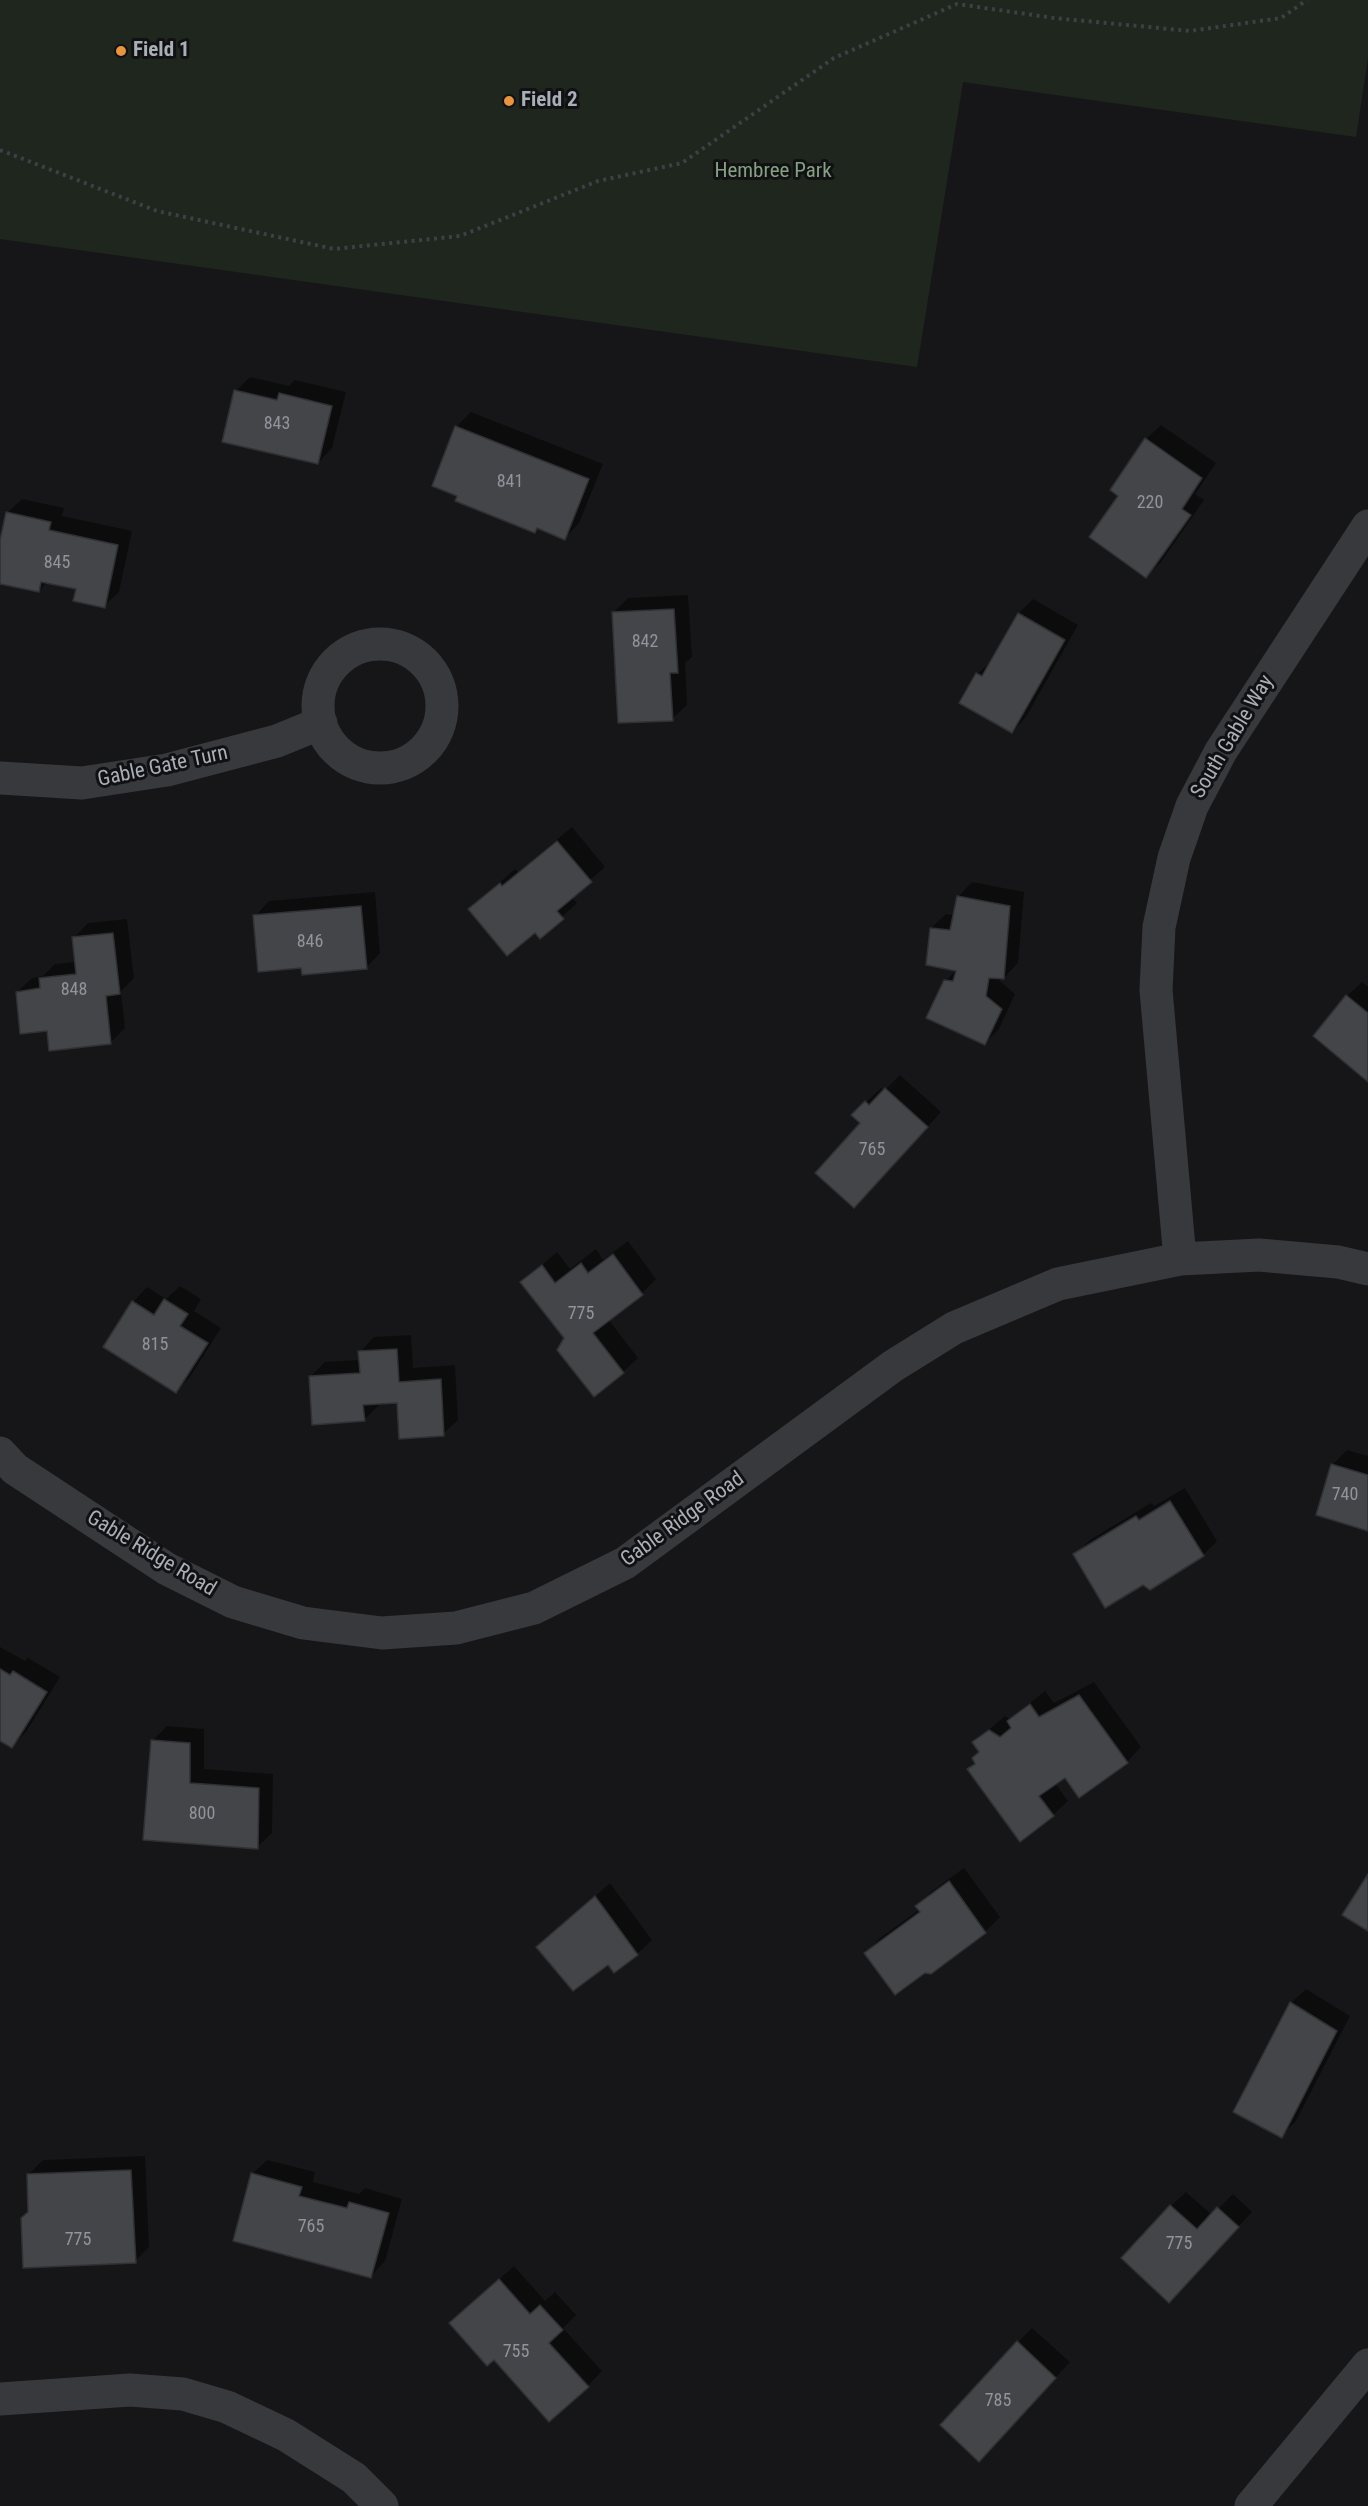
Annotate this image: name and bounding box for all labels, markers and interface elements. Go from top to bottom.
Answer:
place label: Field 1 [133,38,189,64]
marker: Field 1 [114,44,128,58]
place label: Field 2 [521,88,577,114]
marker: Field 2 [502,94,516,108]
park label: Hembree Park [714,159,832,185]
house number: 843 [264,413,290,435]
house number: 841 [497,471,523,493]
house number: 220 [1137,492,1163,514]
house number: 845 [44,552,70,574]
house number: 842 [632,631,658,653]
street label: South Gable Way [1186,671,1280,803]
street label: Gable Gate Turn [96,741,230,793]
house number: 846 [297,931,323,953]
house number: 848 [61,979,87,1001]
house number: 765 [859,1139,885,1161]
house number: 775 [568,1303,594,1325]
house number: 815 [142,1334,168,1356]
street label: Gable Ridge Road [617,1467,749,1573]
house number: 740 [1332,1484,1358,1506]
street label: Gable Ridge Road [82,1506,220,1602]
house number: 800 [189,1803,215,1825]
house number: 765 [298,2216,324,2238]
house number: 775 [65,2229,91,2251]
house number: 775 [1166,2233,1192,2255]
house number: 755 [503,2341,529,2363]
house number: 785 [985,2390,1011,2412]

